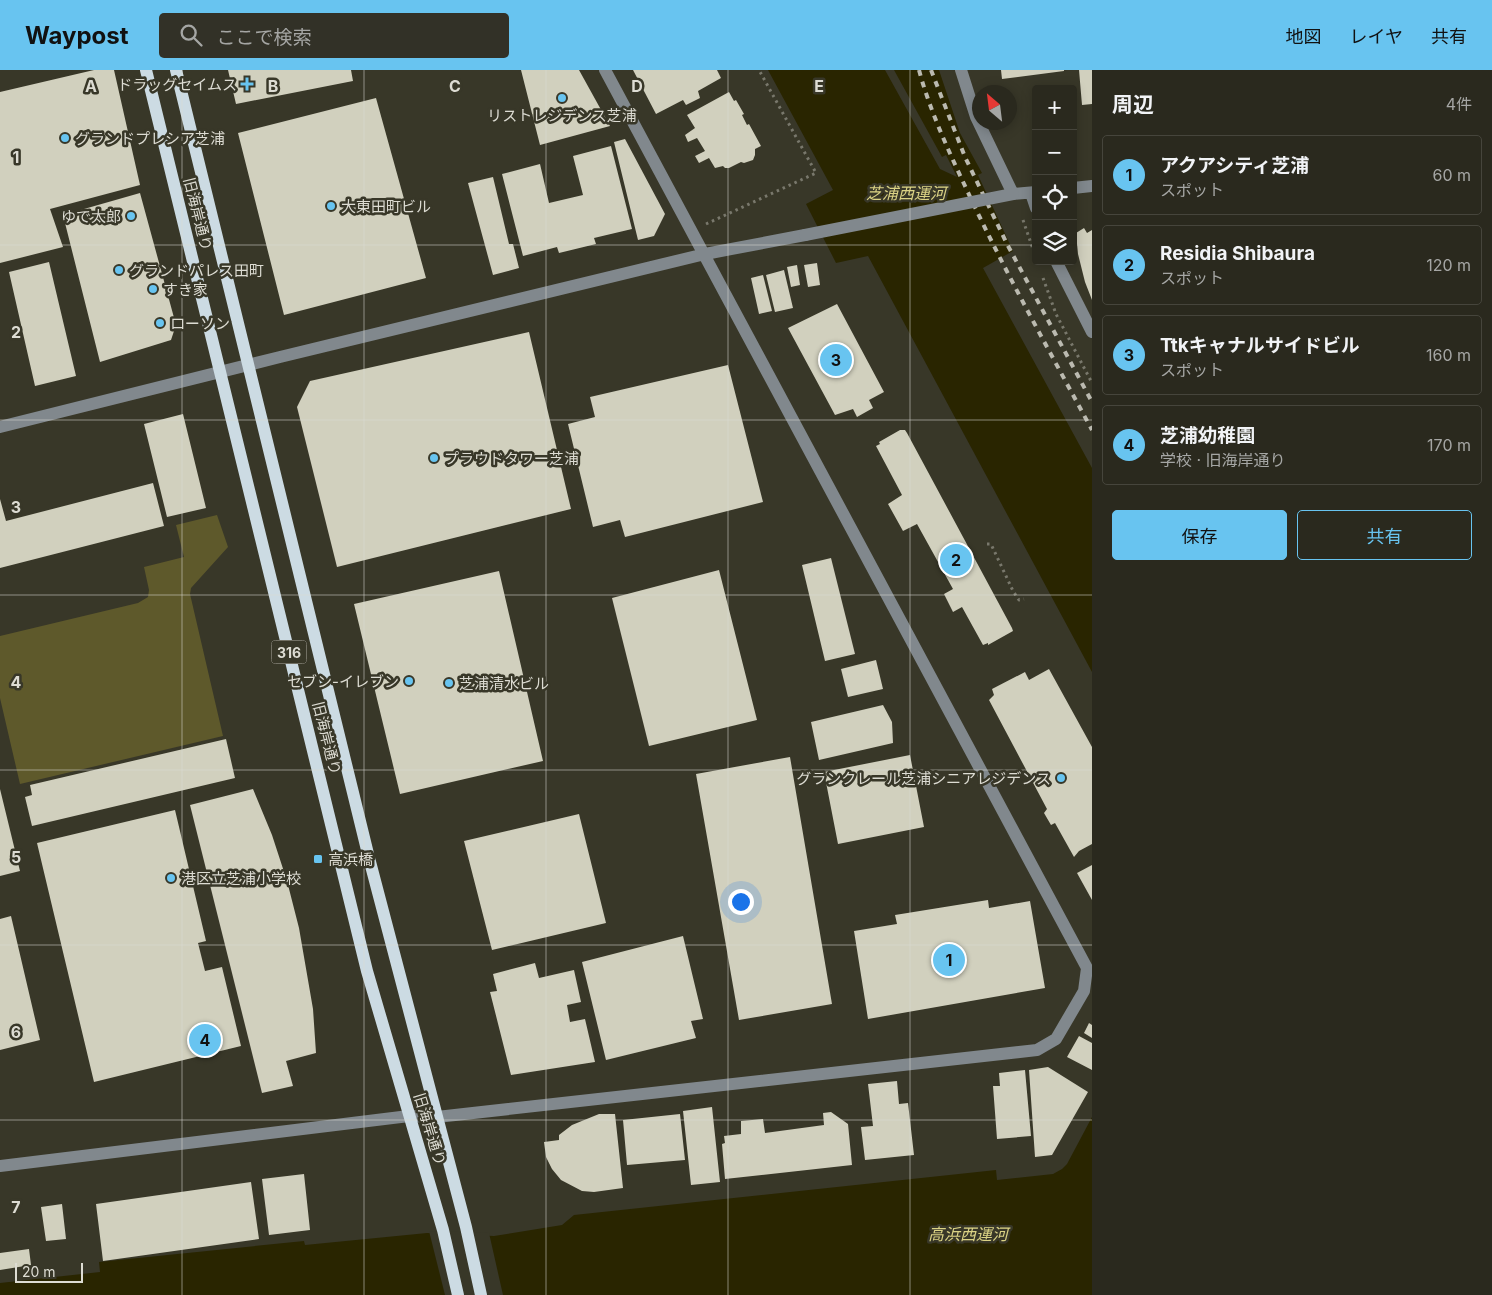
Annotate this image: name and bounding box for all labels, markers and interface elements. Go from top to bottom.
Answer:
search box [159,13,509,58]
text: Waypost [25,21,129,50]
icon: search [177,21,205,49]
text: ここで検索 [217,26,312,49]
text: 地図 [1286,26,1322,47]
text: レイヤ [1350,26,1403,47]
text: 共有 [1431,26,1467,47]
place label: ドラッグセイムス [117,75,237,94]
text: A [85,76,97,96]
text: B [268,76,278,96]
text: C [449,76,461,96]
text: D [631,76,643,96]
text: E [814,76,824,96]
marker: ドラッグセイムス [241,78,253,90]
north arrow [972,85,1017,130]
map controls [1032,85,1077,265]
button: + [1032,85,1077,130]
marker: リストレジデンス芝浦 [556,92,568,104]
text: 周辺 [1112,92,1154,117]
text: 4件 [1446,94,1472,114]
place label: リストレジデンス芝浦 [487,106,637,125]
place label: グランドプレシア芝浦 [75,129,225,148]
button: − [1032,130,1077,175]
marker: グランドプレシア芝浦 [59,132,71,144]
text: 1 [13,147,19,167]
text: アクアシティ芝浦 [1160,154,1309,177]
text: 1 [1126,165,1132,185]
text: 60 m [1432,165,1471,185]
street label: 旧海岸通り [180,175,216,253]
button: locate [1032,175,1077,220]
text: スポット [1160,180,1224,200]
water label: 芝浦西運河 [866,183,949,203]
place label: 大東田町ビル [341,197,431,216]
marker: 大東田町ビル [325,200,337,212]
place label: ゆで太郎 [61,207,121,226]
marker: ゆで太郎 [125,210,137,222]
button: layers [1032,220,1077,265]
text: Residia Shibaura [1160,242,1315,265]
text: 2 [1124,255,1134,275]
text: 120 m [1426,255,1471,275]
place label: グランドパレス田町 [129,261,264,280]
marker: グランドパレス田町 [113,264,125,276]
text: スポット [1160,268,1224,288]
place label: すき家 [163,280,208,299]
marker: すき家 [147,283,159,295]
place label: ローソン [170,314,230,333]
marker: ローソン [154,317,166,329]
text: 2 [11,322,21,342]
text: Ttkキャナルサイドビル [1160,334,1360,357]
pin: 3 [820,341,852,379]
text: 3 [1124,345,1134,365]
text: 160 m [1426,345,1471,365]
text: スポット [1160,360,1224,380]
text: 芝浦幼稚園 [1160,424,1255,447]
text: 4 [1124,435,1134,455]
text: 170 m [1427,435,1471,455]
place label: プラウドタワー芝浦 [444,449,579,468]
text: 学校 · 旧海岸通り [1160,450,1286,470]
marker: プラウドタワー芝浦 [428,452,440,464]
text: 3 [11,497,21,517]
button: 保存 [1112,510,1287,560]
button: 共有 [1297,510,1472,560]
pin: 2 [940,541,972,579]
road number: 316 [272,640,306,664]
text: 4 [11,672,22,692]
place label: セブン-イレブン [287,672,399,691]
place label: 芝浦清水ビル [459,674,549,693]
marker: セブン-イレブン [403,675,415,687]
marker: 芝浦清水ビル [443,677,455,689]
street label: 旧海岸通り [309,699,345,777]
place label: グランクレール芝浦シニアレジデンス [796,769,1051,788]
marker: グランクレール芝浦シニアレジデンス [1055,772,1067,784]
text: 5 [11,847,21,867]
place label: 高浜橋 [328,850,373,869]
marker: 高浜橋 [312,853,324,865]
place label: 港区立芝浦小学校 [181,869,301,888]
marker: 港区立芝浦小学校 [165,872,177,884]
your location [728,889,754,915]
pin: 1 [933,941,965,979]
pin: 4 [189,1021,221,1059]
text: 6 [11,1022,21,1042]
street label: 旧海岸通り [410,1090,450,1168]
text: 7 [11,1197,21,1217]
water label: 高浜西運河 [928,1224,1011,1244]
scale bar [15,1260,82,1283]
text: 20 m [22,1263,56,1280]

